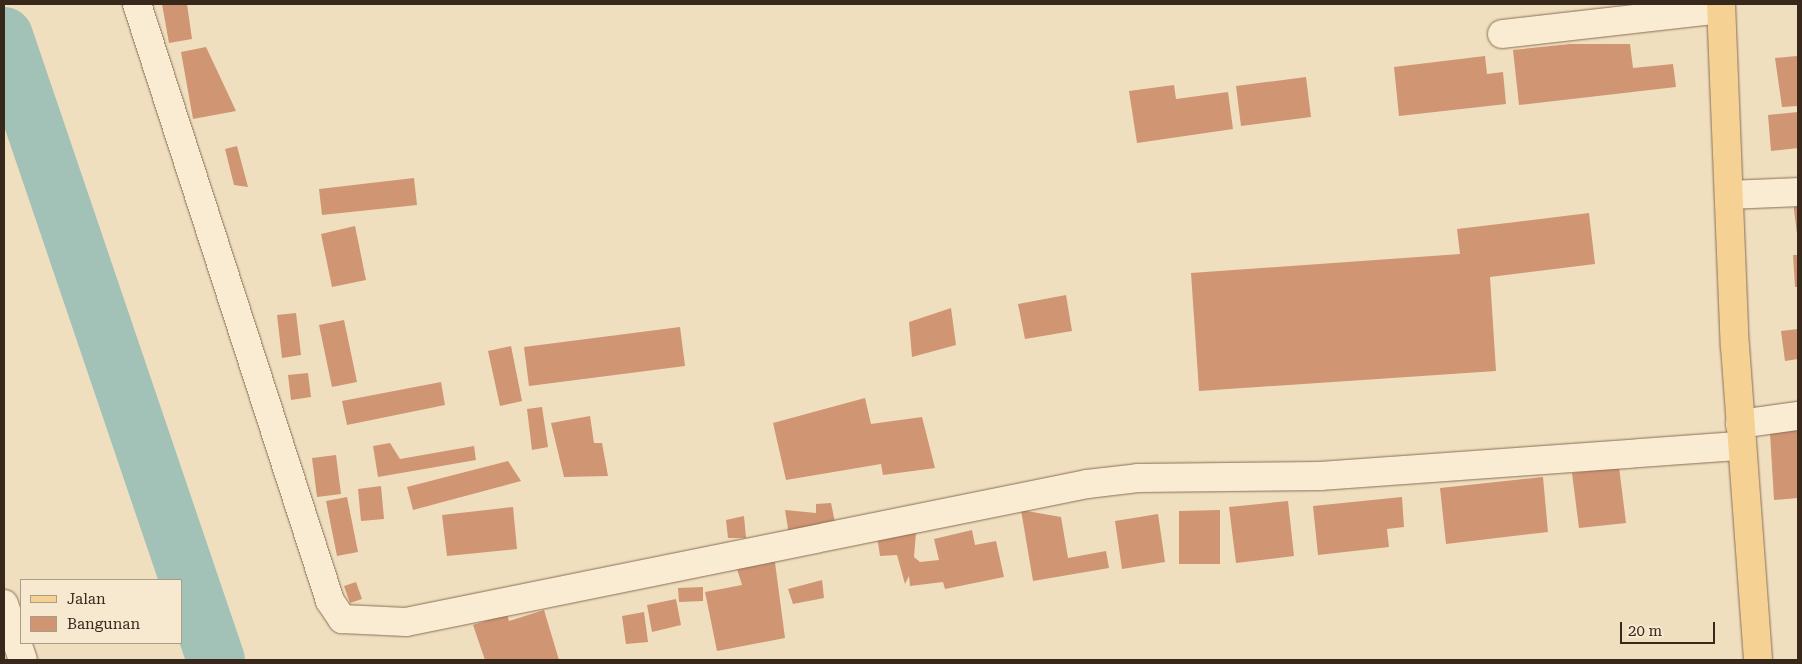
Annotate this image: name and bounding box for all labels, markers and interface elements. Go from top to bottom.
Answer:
legend [20,579,182,644]
text: Jalan [67,590,106,608]
scale bar [1622,612,1717,644]
text: Bangunan [67,615,140,633]
text: 20 m [1628,622,1662,640]

